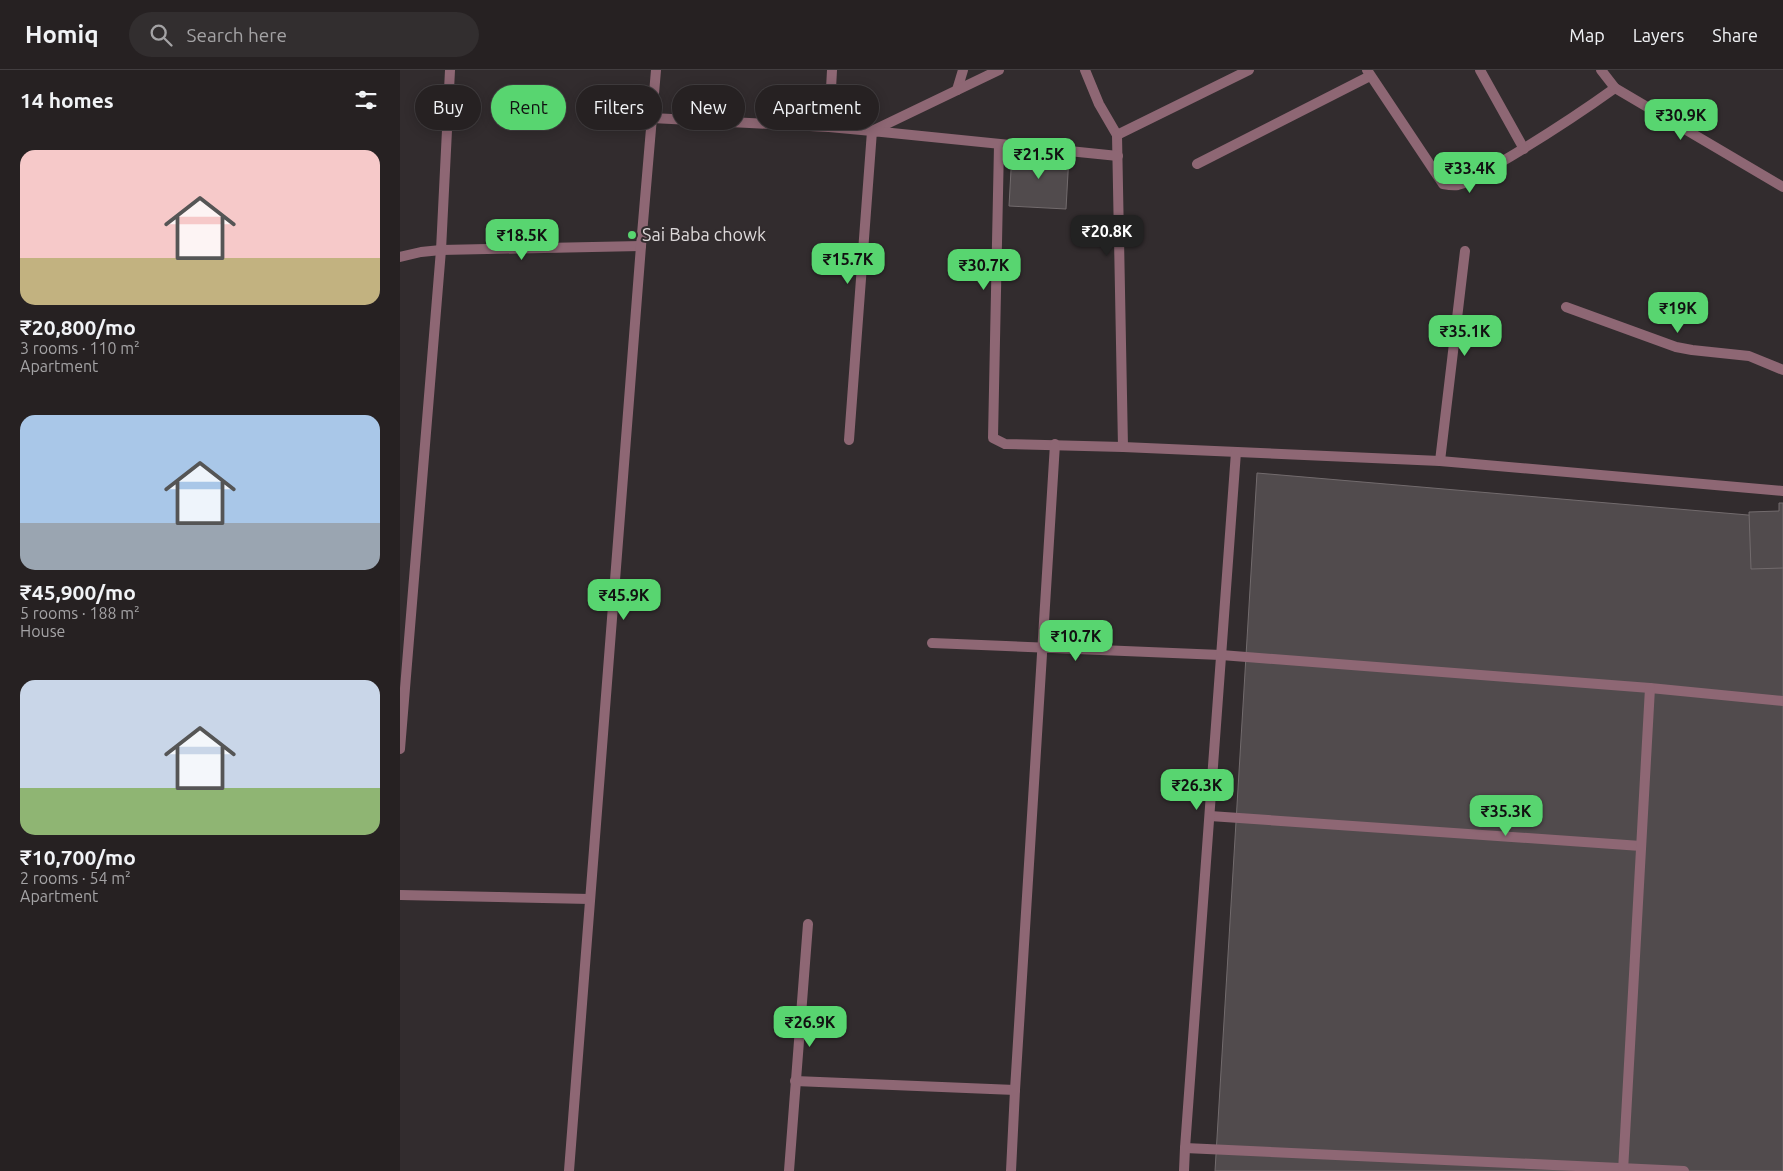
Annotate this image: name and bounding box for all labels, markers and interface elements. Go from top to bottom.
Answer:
search box [129,12,479,57]
text: Homiq [25,21,99,48]
icon: search [147,21,175,49]
text: Search here [187,24,287,46]
text: Map [1569,25,1605,45]
text: Layers [1633,25,1684,45]
text: Share [1712,25,1758,45]
chip: Buy [415,85,481,130]
chip: Rent [491,85,566,130]
chip: Filters [576,85,662,130]
chip: New [672,85,745,130]
chip: Apartment [755,85,879,130]
icon: filters [352,86,380,114]
text: 14 homes [20,88,114,112]
pin: ₹30.9K [1640,98,1722,141]
text: ₹30.9K [1656,106,1706,124]
pin: ₹21.5K [998,138,1080,180]
text: ₹21.5K [1014,145,1064,163]
pin: ₹33.4K [1429,152,1511,194]
text: ₹33.4K [1445,159,1495,177]
icon: home [155,183,245,273]
pin: ₹20.8K [1066,214,1148,257]
pin: ₹18.5K [481,218,563,261]
text: ₹20.8K [1082,222,1132,240]
place label: Sai Baba chowk [642,224,766,244]
text: ₹18.5K [497,226,547,244]
marker: Sai Baba chowk [626,229,638,241]
pin: ₹15.7K [807,242,889,285]
pin: ₹30.7K [943,248,1025,291]
text: ₹15.7K [823,250,873,268]
text: ₹30.7K [959,256,1009,274]
pin: ₹19K [1648,292,1708,334]
text: ₹19K [1659,299,1697,317]
pin: ₹35.1K [1424,314,1506,357]
text: ₹20,800/mo [20,315,136,339]
text: ₹35.1K [1440,322,1490,340]
text: 3 rooms · 110 m² [20,339,140,357]
text: Apartment [20,357,98,375]
icon: home [155,448,245,538]
pin: ₹45.9K [583,578,665,621]
text: ₹45,900/mo [20,580,136,604]
text: ₹45.9K [599,586,649,604]
text: 5 rooms · 188 m² [20,604,140,622]
pin: ₹10.7K [1035,620,1117,662]
text: House [20,622,65,640]
text: ₹10.7K [1051,627,1101,645]
icon: home [155,713,245,803]
pin: ₹26.3K [1156,768,1238,811]
text: ₹26.3K [1172,776,1222,794]
pin: ₹35.3K [1465,794,1547,837]
text: ₹35.3K [1481,802,1531,820]
text: ₹10,700/mo [20,845,136,869]
text: 2 rooms · 54 m² [20,869,131,887]
text: Apartment [20,887,98,905]
pin: ₹26.9K [769,1006,851,1048]
text: ₹26.9K [785,1013,835,1031]

